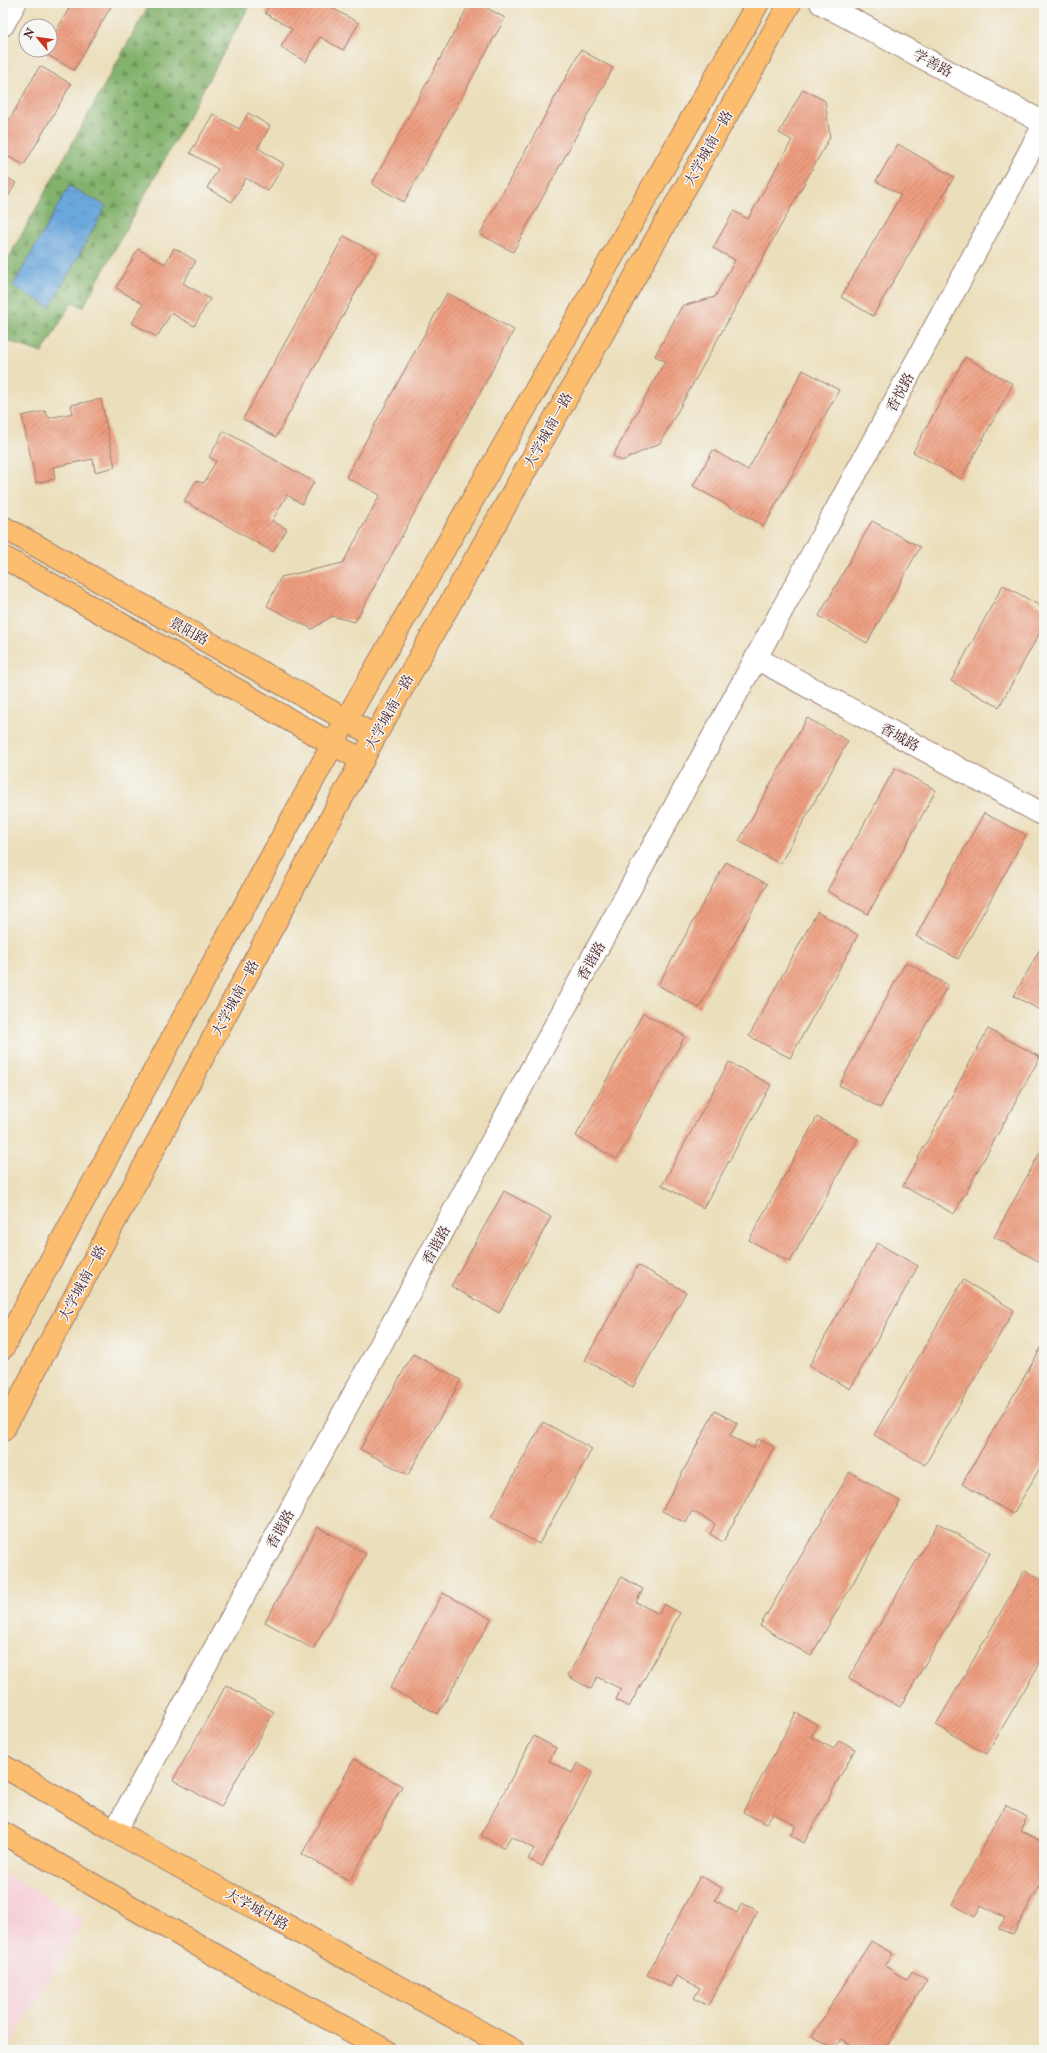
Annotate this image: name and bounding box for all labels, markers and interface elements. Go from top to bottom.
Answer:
north arrow [18,18,58,58]
text: N [21,25,38,42]
street label: 学善路 [910,46,955,81]
street label: 大学城南一路 [681,107,736,189]
street label: 香悦路 [883,370,918,415]
street label: 大学城南一路 [521,389,576,471]
street label: 景阳路 [166,614,211,649]
street label: 大学城南一路 [362,671,417,753]
street label: 香城路 [877,720,922,755]
street label: 香谐路 [574,939,609,984]
street label: 大学城南一路 [208,957,263,1039]
street label: 香谐路 [419,1223,454,1268]
street label: 大学城南一路 [55,1242,110,1324]
street label: 香谐路 [263,1507,298,1552]
street label: 大学城中路 [222,1885,291,1934]

